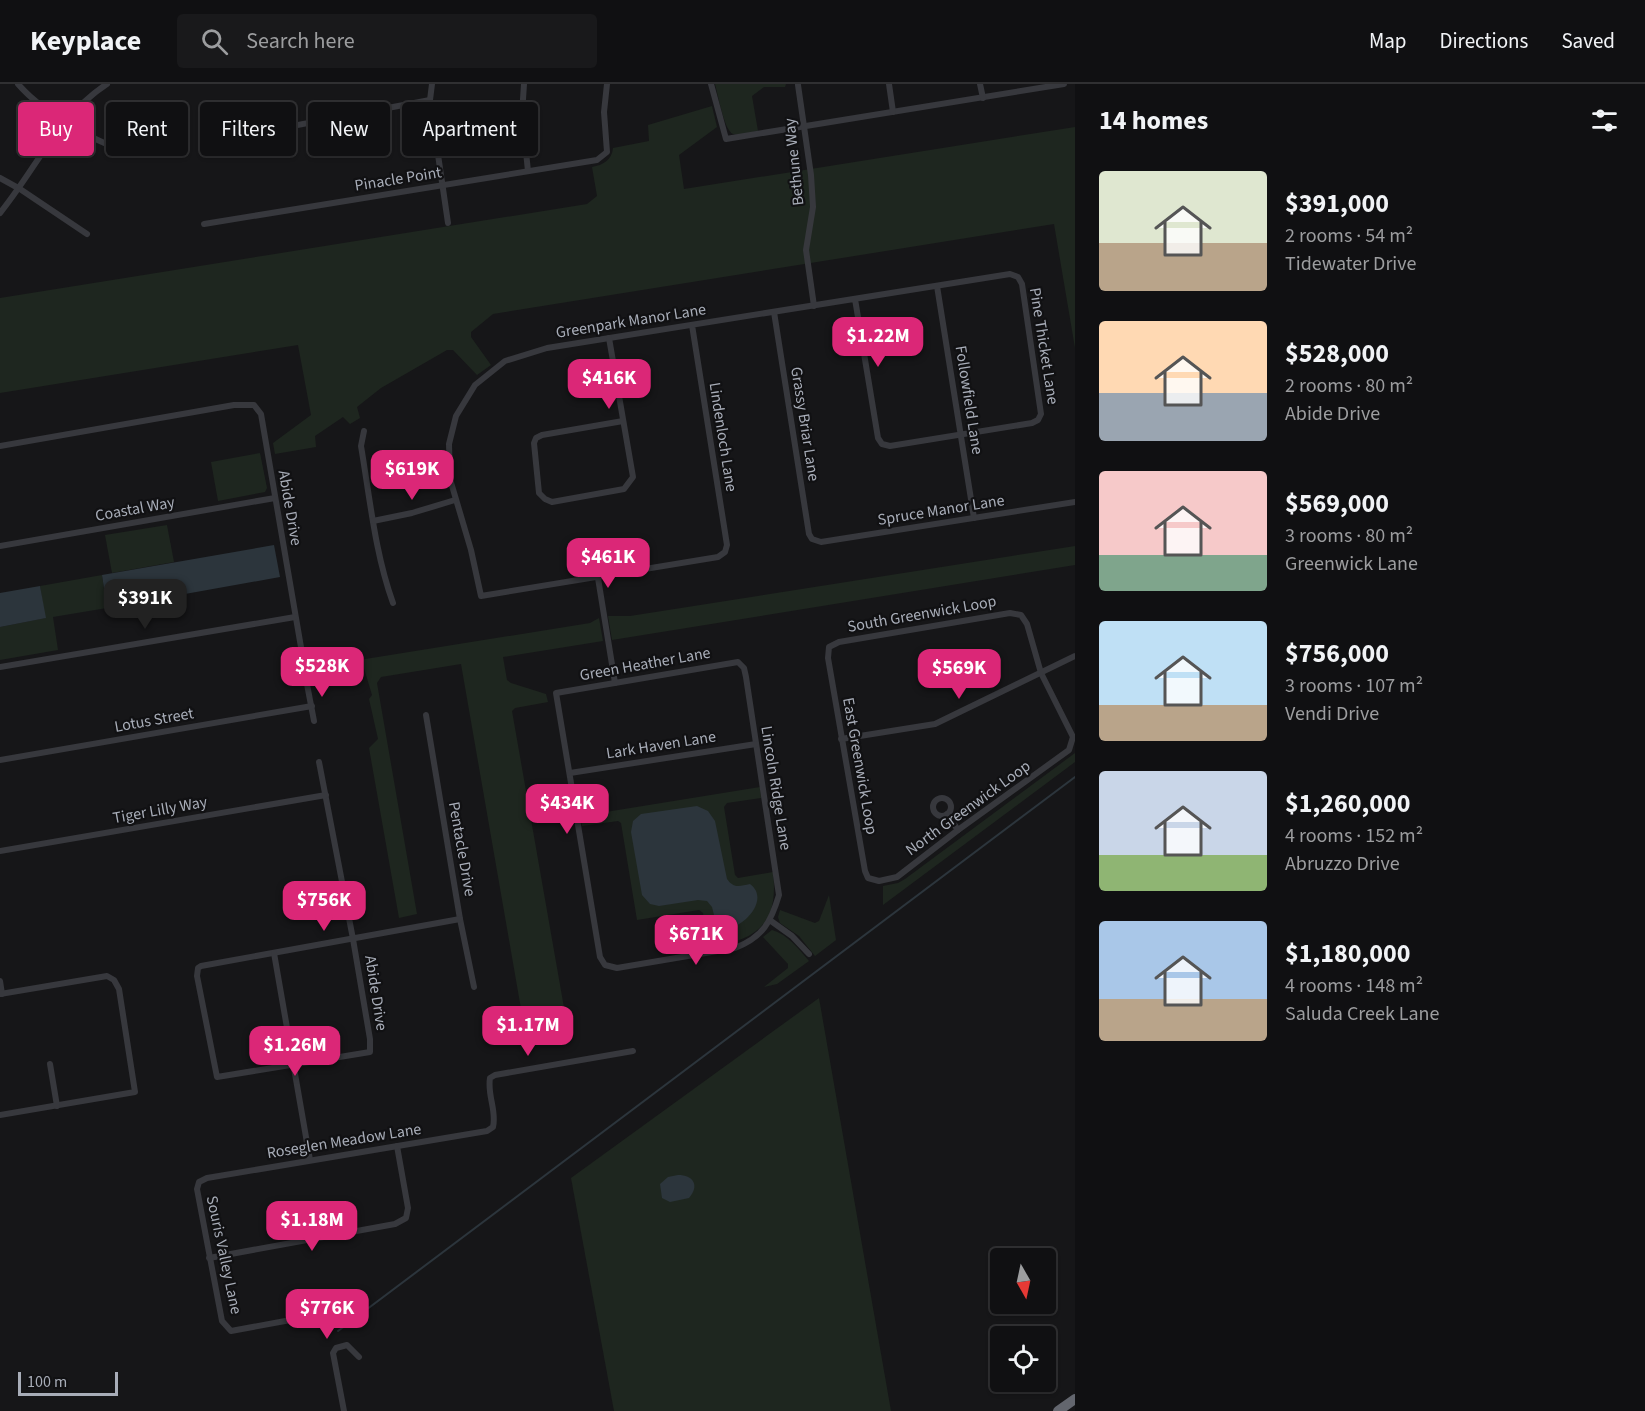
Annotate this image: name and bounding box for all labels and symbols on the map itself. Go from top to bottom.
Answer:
street label: Bethune Way [778,117,810,207]
street label: Pinacle Point [353,161,444,197]
street label: Pine Thicket Lane [1024,286,1064,406]
street label: Greenpark Manor Lane [554,298,708,344]
pin: $1.22M [829,317,927,368]
street label: Followfield Lane [950,344,988,456]
pin: $416K [567,359,651,410]
street label: Grassy Briar Lane [785,365,825,483]
street label: Lindenloch Lane [703,381,743,493]
pin: $619K [370,450,454,501]
street label: Abide Drive [273,469,307,547]
street label: Spruce Manor Lane [876,489,1006,531]
street label: Coastal Way [94,491,177,527]
pin: $461K [566,538,650,589]
pin: $391K [103,579,187,630]
street label: South Greenwick Loop [846,590,998,638]
street label: Green Heather Lane [578,642,712,686]
pin: $528K [280,647,364,698]
pin: $569K [917,649,1001,700]
street label: East Greenwick Loop [837,696,883,836]
street label: Lotus Street [113,702,196,738]
street label: Lincoln Ridge Lane [755,724,797,852]
street label: Lark Haven Lane [605,725,718,765]
street label: North Greenwick Loop [901,755,1035,861]
pin: $434K [525,784,609,835]
street label: Tiger Lilly Way [111,791,209,829]
street label: Pentacle Drive [443,800,481,898]
pin: $756K [282,881,366,932]
pin: $671K [654,915,738,966]
street label: Abide Drive [359,954,393,1032]
pin: $1.17M [479,1006,577,1057]
pin: $1.26M [246,1026,344,1077]
street label: Roseglen Meadow Lane [265,1118,423,1164]
street label: Souris Valley Lane [201,1194,247,1316]
pin: $1.18M [263,1201,361,1252]
north arrow [990,1248,1056,1314]
pin: $776K [285,1289,369,1340]
scale bar [18,1369,118,1396]

